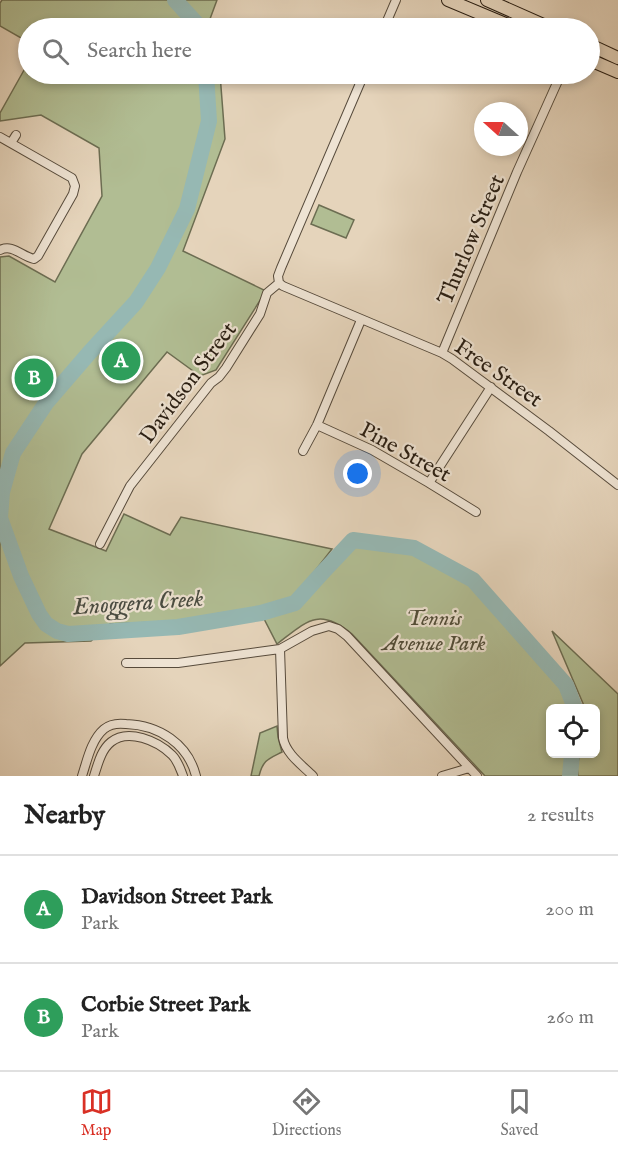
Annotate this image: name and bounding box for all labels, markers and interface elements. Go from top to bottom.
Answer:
search box [18,18,600,84]
icon: search [39,35,72,68]
text: Search here [87,37,192,65]
north arrow [474,102,528,156]
street label: Thurlow Street [432,170,512,309]
street label: Davidson Street [134,317,244,449]
street label: Free Street [448,333,548,414]
pin: A [102,338,140,384]
pin: B [15,356,54,400]
street label: Pine Street [355,416,456,489]
your location [343,459,372,488]
water label: Enoggera Creek [71,583,205,624]
park label: Tennis Avenue Park [381,605,486,658]
map controls [546,704,600,758]
button: locate [546,704,600,758]
text: Nearby [24,799,105,832]
text: 2 results [527,803,594,828]
text: Davidson Street Park [81,883,273,911]
text: A [37,897,50,922]
text: 200 m [545,897,594,922]
text: Park [81,911,119,936]
text: Corbie Street Park [81,991,250,1019]
text: B [37,1005,50,1030]
text: 260 m [547,1005,594,1030]
text: Park [81,1019,119,1044]
tab: Map [80,1085,113,1141]
tab: Directions [272,1085,341,1141]
tab: Saved [501,1085,538,1141]

